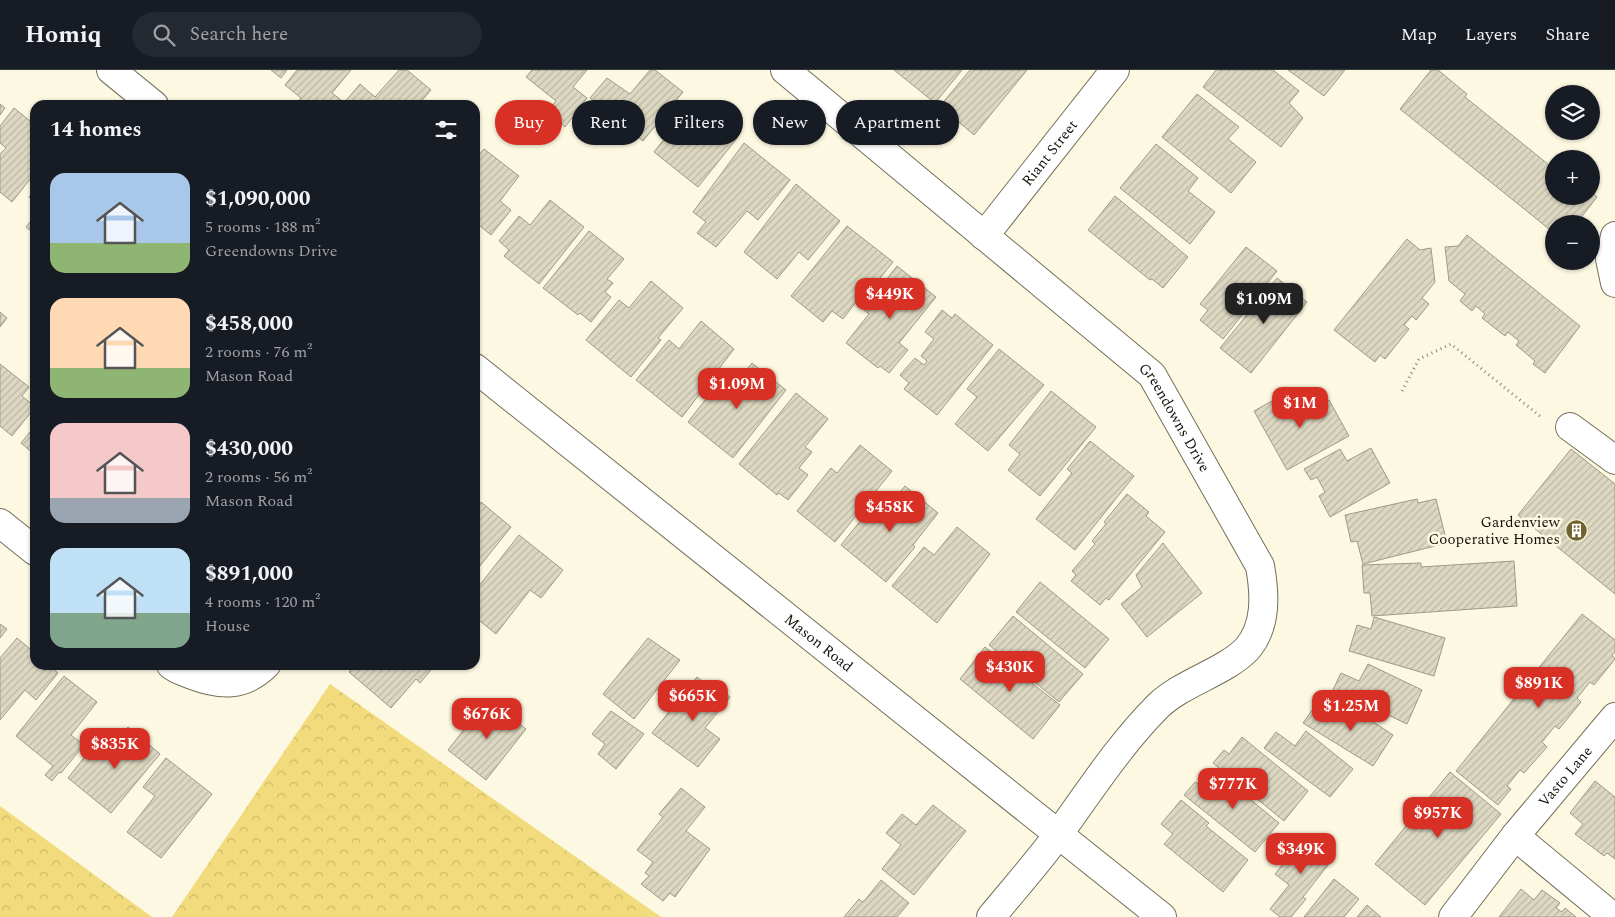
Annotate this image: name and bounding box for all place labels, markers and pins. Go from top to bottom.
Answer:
pin: $449K [855,278,925,320]
pin: $1.09M [1223,282,1305,325]
pin: $1.09M [696,368,778,410]
pin: $1M [1276,386,1324,429]
pin: $458K [855,490,925,533]
place label: Gardenview Cooperative Homes [1428,511,1561,551]
building icon: Gardenview Cooperative Homes [1564,519,1588,543]
pin: $430K [975,650,1045,693]
pin: $891K [1504,666,1574,709]
pin: $665K [658,680,728,722]
pin: $1.25M [1310,690,1392,732]
pin: $676K [452,698,522,740]
pin: $835K [80,728,150,770]
pin: $777K [1198,768,1268,810]
pin: $957K [1403,796,1473,839]
pin: $349K [1266,832,1336,875]

